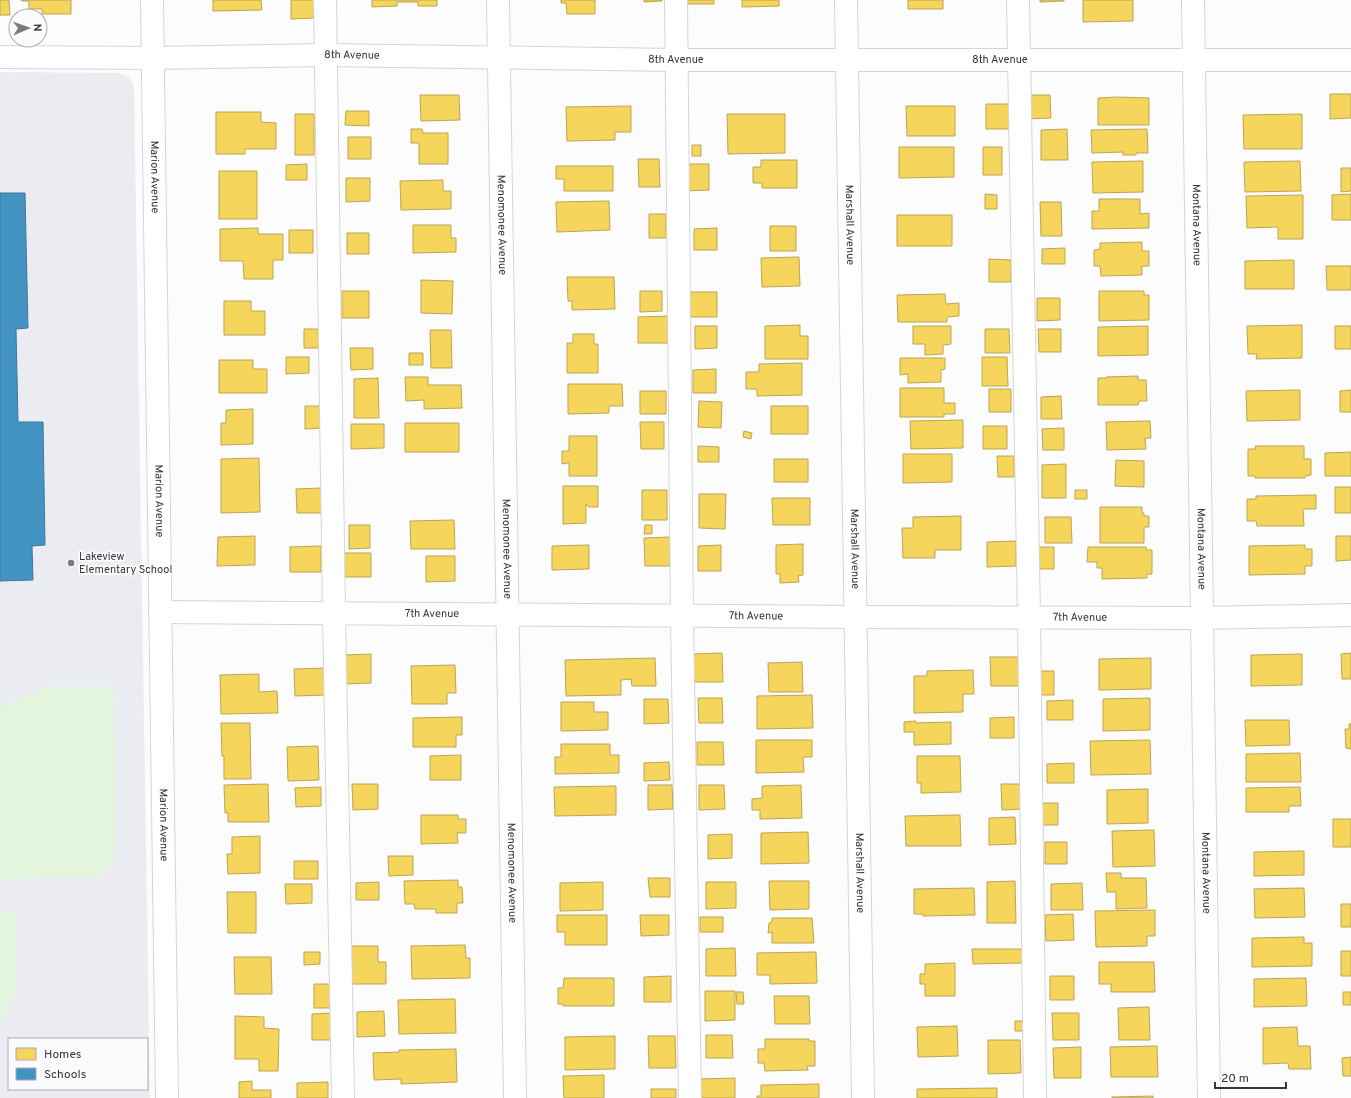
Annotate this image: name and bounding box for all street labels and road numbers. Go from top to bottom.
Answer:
street label: 8th Avenue [324,48,380,63]
street label: 8th Avenue [648,53,704,67]
street label: 8th Avenue [972,53,1028,67]
street label: Marion Avenue [147,141,162,214]
street label: Menomonee Avenue [494,175,509,275]
street label: Montana Avenue [1189,184,1204,266]
street label: Marshall Avenue [842,185,857,265]
street label: Marion Avenue [151,464,166,537]
street label: Menomonee Avenue [499,499,514,599]
street label: Montana Avenue [1193,508,1209,590]
street label: Marshall Avenue [847,509,862,589]
street label: 7th Avenue [405,607,459,621]
street label: 7th Avenue [729,609,783,623]
street label: 7th Avenue [1053,611,1107,625]
street label: Marion Avenue [156,788,171,861]
street label: Menomonee Avenue [504,823,519,923]
street label: Montana Avenue [1198,832,1213,914]
street label: Marshall Avenue [852,833,867,913]

